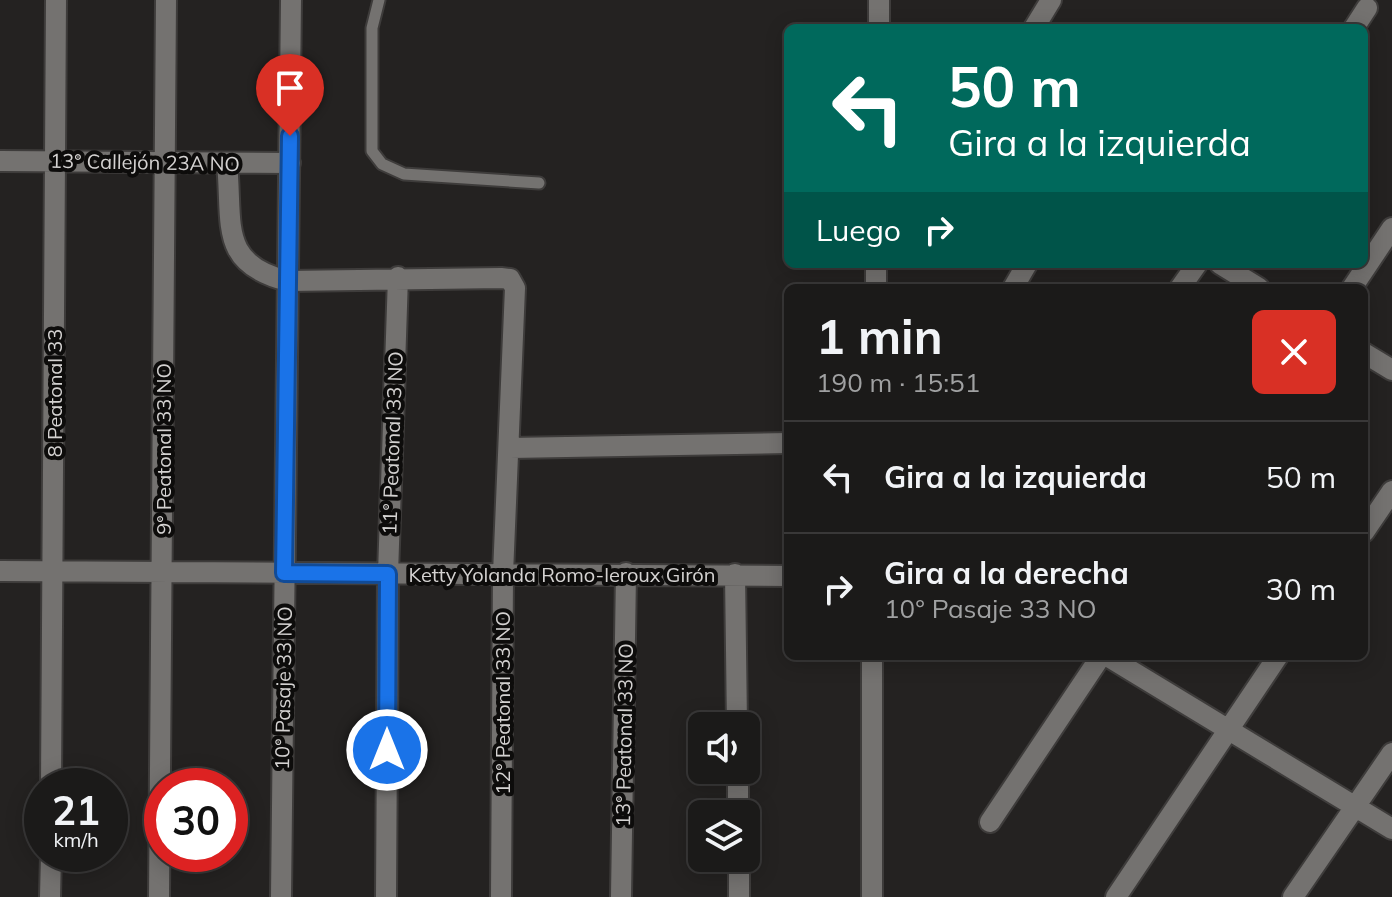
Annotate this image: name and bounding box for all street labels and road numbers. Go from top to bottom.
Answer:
street label: 13° Callejón 23A NO [50,148,240,176]
street label: 8 Peatonal 33 [42,329,67,457]
street label: 11° Peatonal 33 NO [376,351,408,535]
street label: 9° Peatonal 33 NO [151,363,176,535]
street label: Ketty Yolanda Romo-leroux Girón [409,562,715,587]
street label: 10° Pasaje 33 NO [269,606,297,770]
street label: 12° Peatonal 33 NO [490,611,515,795]
street label: 13° Peatonal 33 NO [610,643,638,827]

